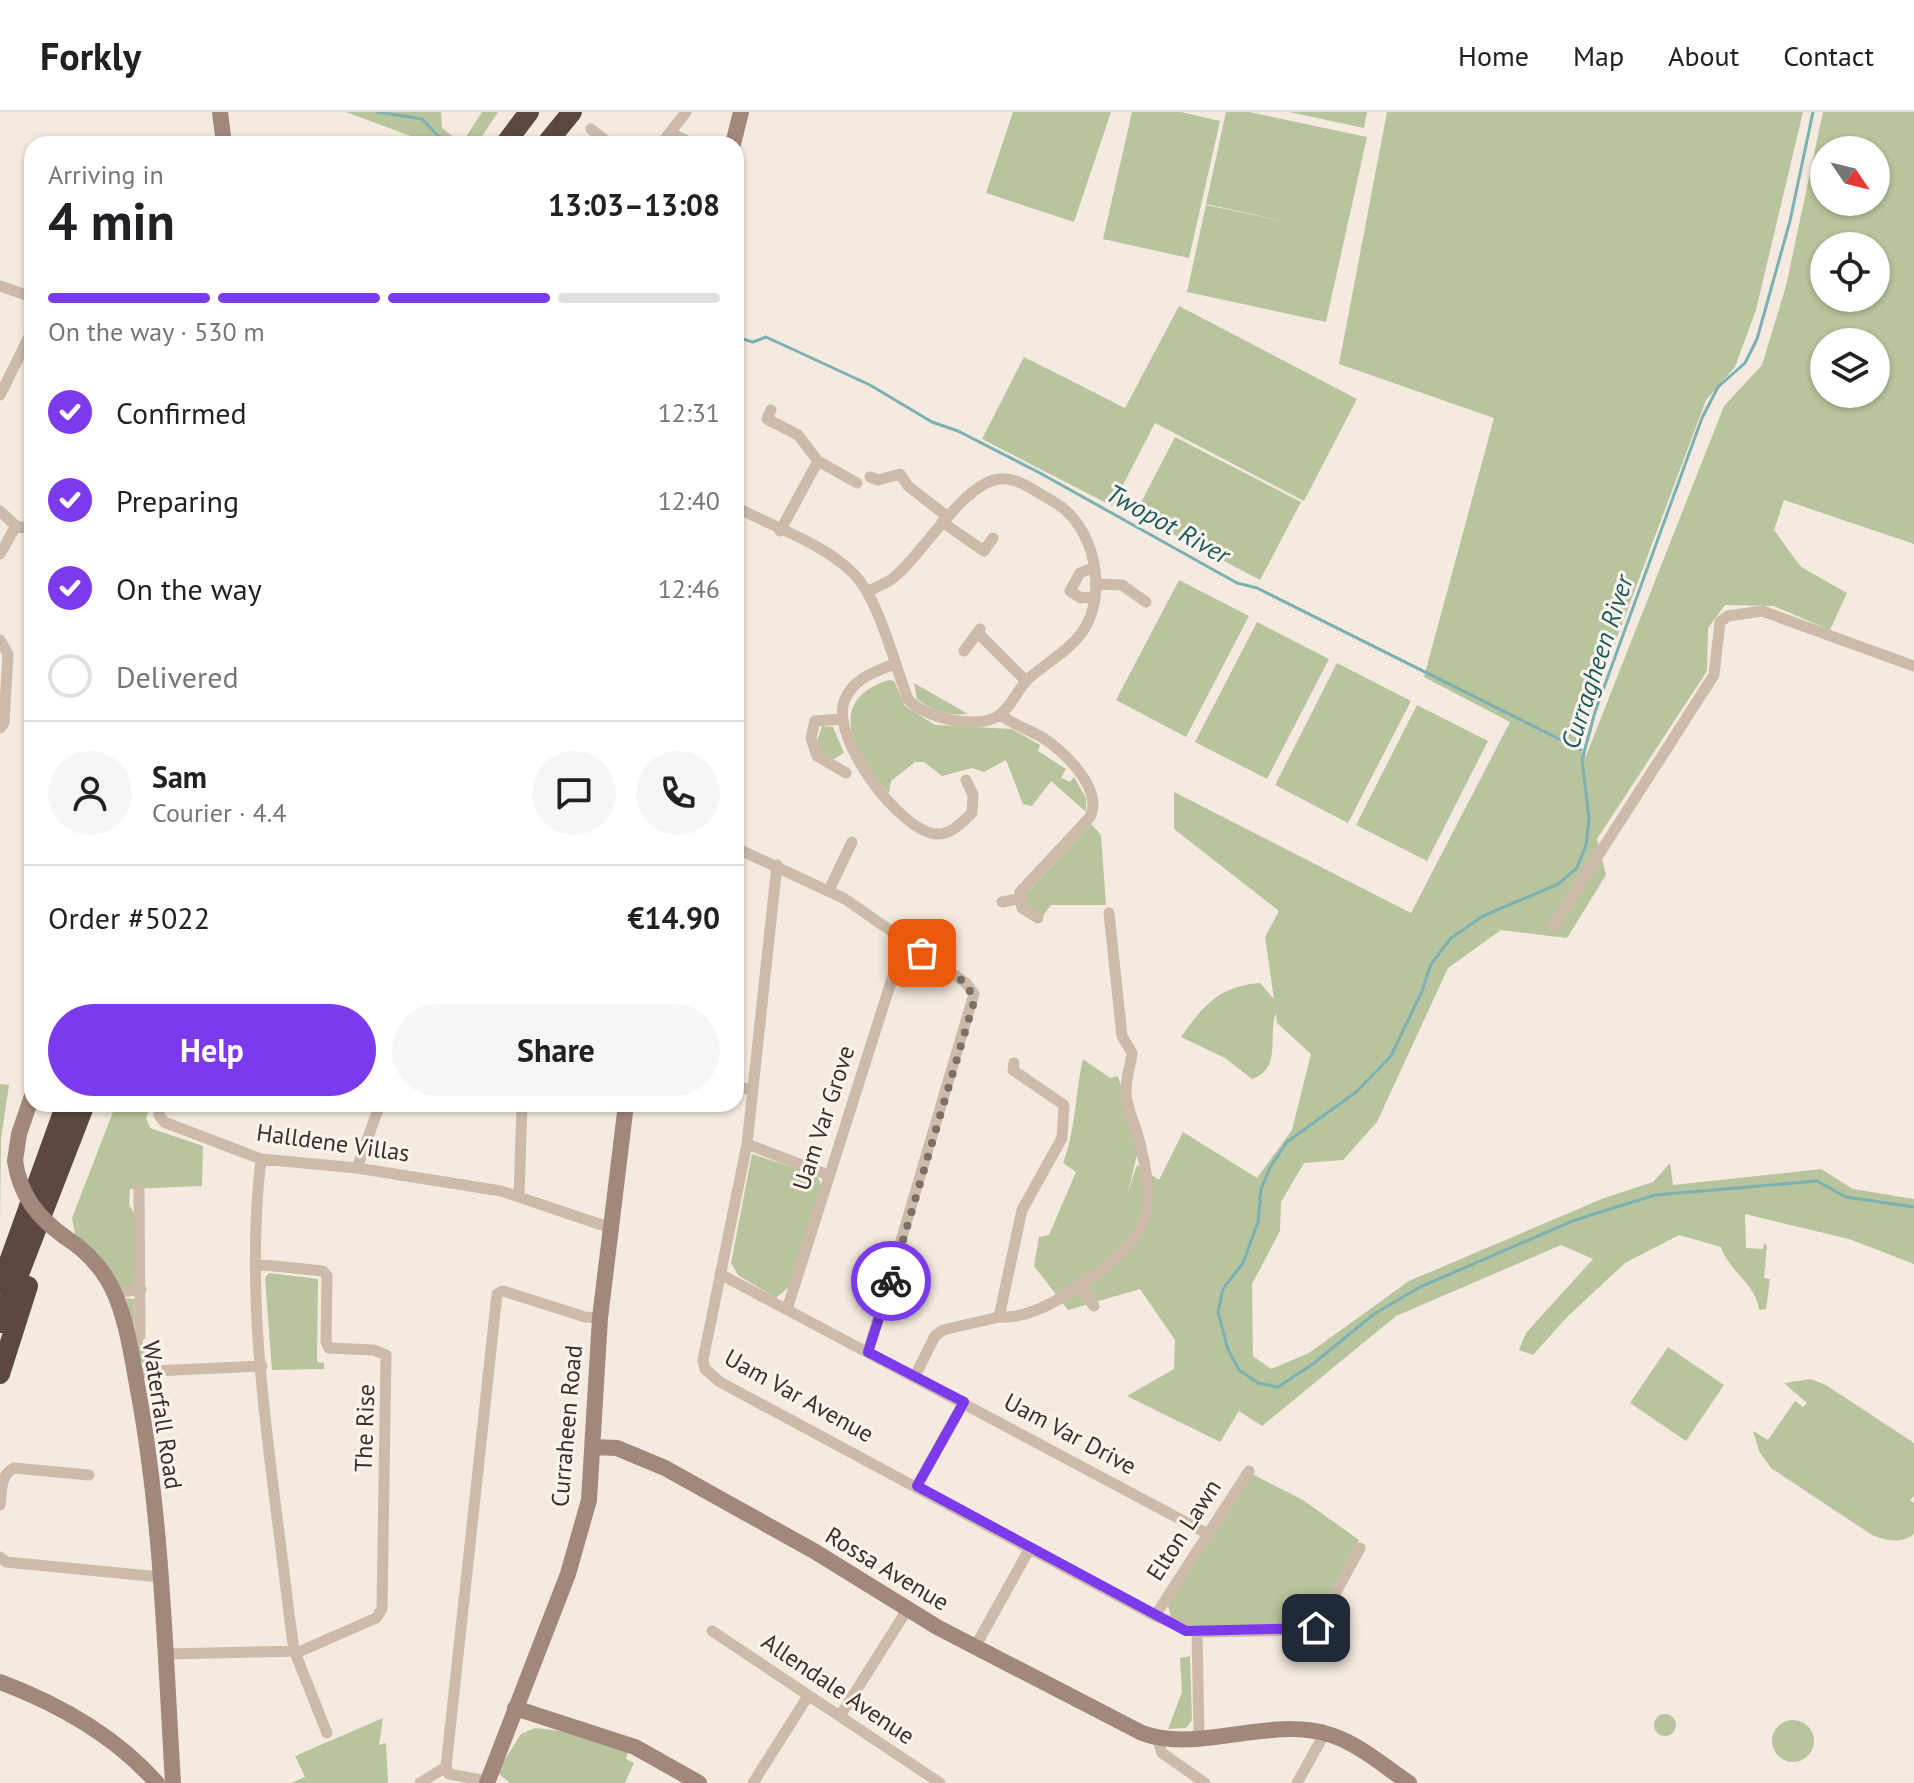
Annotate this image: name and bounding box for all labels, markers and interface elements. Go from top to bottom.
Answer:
text: Forkly [40,31,141,80]
text: Home [1458,37,1529,74]
text: Map [1573,37,1624,74]
text: About [1668,37,1739,74]
text: Contact [1783,37,1874,74]
north arrow [1810,136,1890,216]
map controls [1810,136,1890,408]
text: Arriving in [48,158,164,191]
text: 13:03–13:08 [548,185,720,224]
text: 4 min [48,187,175,254]
button: locate [1810,232,1890,312]
text: On the way · 530 m [48,315,265,348]
button: layers [1810,328,1890,408]
icon: check [48,390,92,434]
text: Confirmed [116,393,247,432]
text: 12:31 [658,396,720,429]
water label: Twopot River [1101,476,1237,572]
icon: check [48,478,92,522]
text: Preparing [116,481,239,520]
text: 12:40 [658,484,720,517]
icon: check [48,566,92,610]
text: On the way [116,569,262,608]
water label: Curragheen River [1553,569,1641,753]
text: 12:46 [658,572,720,605]
text: Delivered [116,657,239,696]
button: person [48,751,132,835]
button: chat [532,751,616,835]
button: phone [636,751,720,835]
text: Sam [152,757,207,796]
text: Courier · 4.4 [152,796,286,829]
text: Order #5022 [48,898,210,937]
text: €14.90 [628,898,720,937]
pin [888,919,956,987]
icon: bag [900,931,944,975]
button: Help [48,1004,376,1096]
button: Share [392,1004,720,1096]
street label: Uam Var Grove [786,1041,862,1194]
street label: Halldene Villas [255,1116,412,1169]
courier [851,1241,931,1321]
icon: bike [869,1259,913,1303]
street label: Waterfall Road [135,1339,190,1491]
street label: Uam Var Avenue [719,1342,879,1449]
street label: Curraheen Road [544,1344,589,1508]
street label: The Rise [347,1383,382,1473]
street label: Uam Var Drive [999,1386,1142,1481]
street label: Elton Lawn [1139,1473,1228,1586]
street label: Rossa Avenue [820,1520,955,1618]
pin [1282,1594,1350,1662]
icon: home [1294,1606,1338,1650]
street label: Allendale Avenue [756,1626,921,1751]

